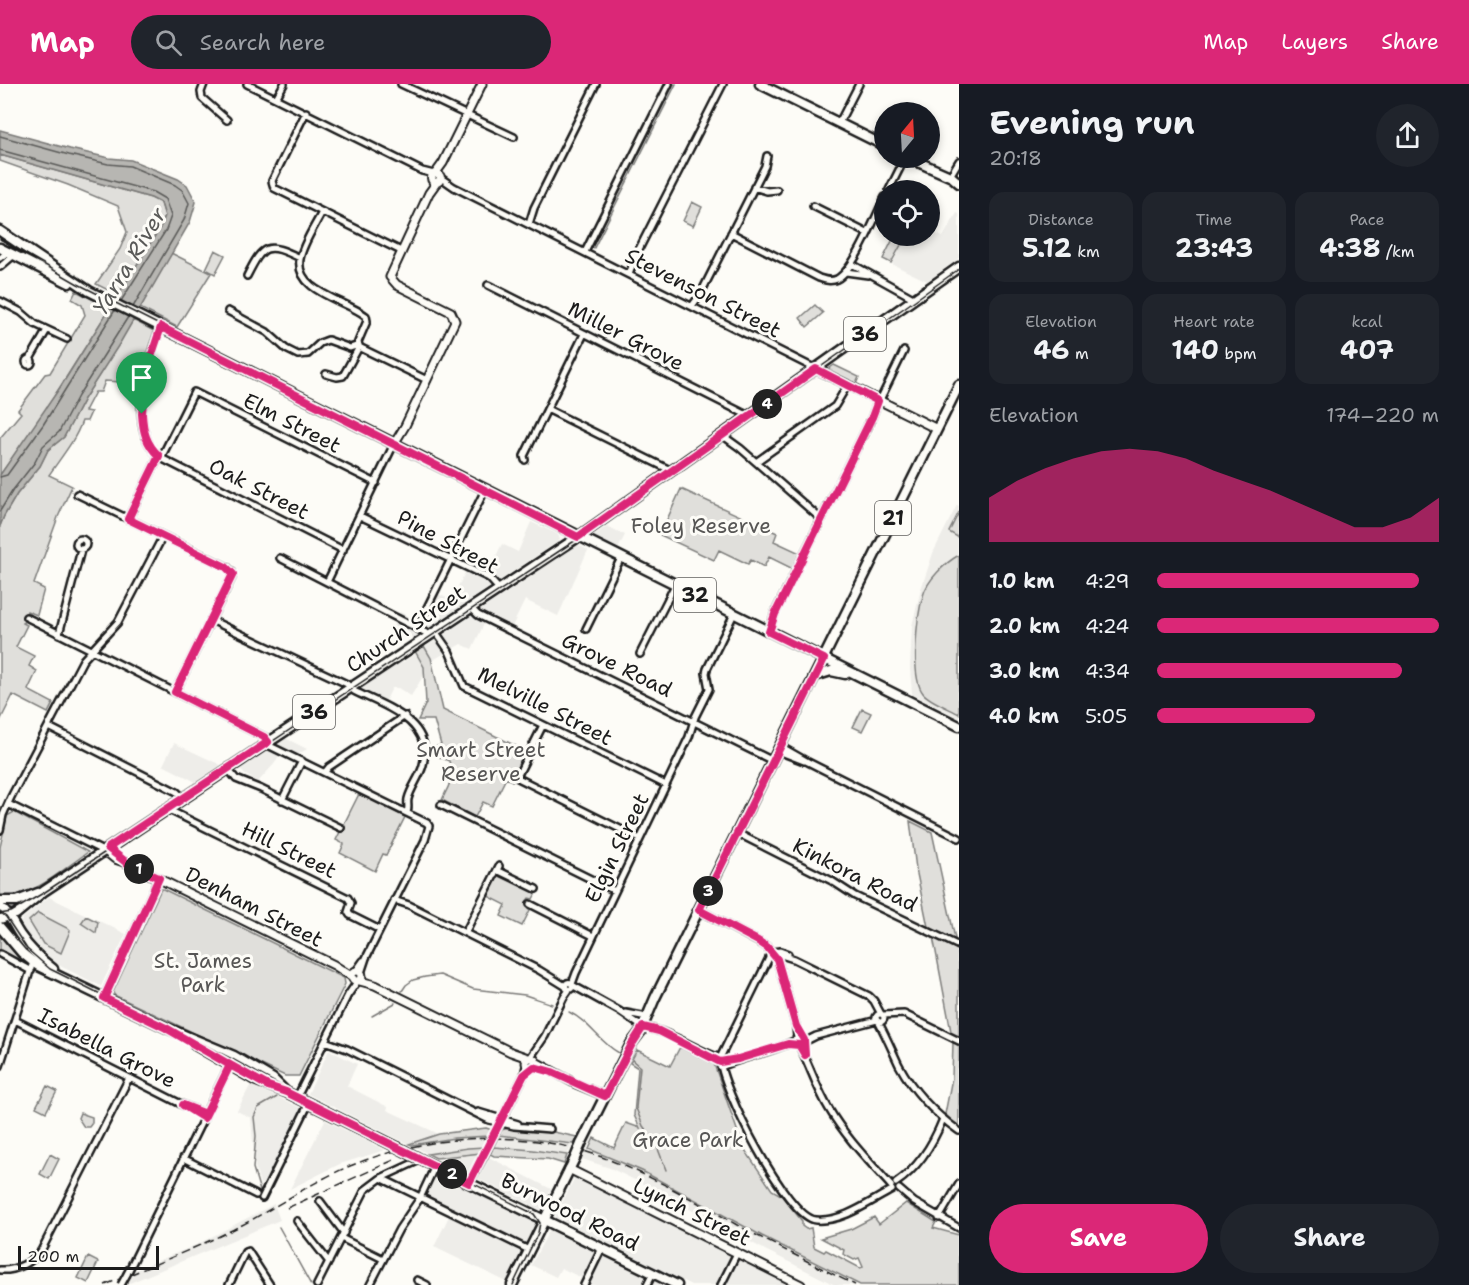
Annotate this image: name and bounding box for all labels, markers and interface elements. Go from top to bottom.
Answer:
search box [131,15,551,69]
text: Map [30,23,95,61]
icon: search [152,26,185,59]
text: Search here [200,28,325,57]
text: Map [1203,28,1248,56]
text: Layers [1281,28,1348,56]
text: Share [1381,28,1439,56]
text: Evening run [989,100,1195,145]
north arrow [874,102,940,168]
map controls [874,102,940,246]
button: share [1376,104,1439,167]
text: 20:18 [989,145,1042,171]
button: locate [874,180,940,246]
water label: Yarra River [86,202,173,320]
text: Distance [1028,209,1094,230]
text: Time [1196,209,1232,230]
text: Pace [1349,209,1385,230]
text: 5.12 [1022,230,1072,265]
text: 23:43 [1175,230,1253,265]
text: 4:38 [1319,230,1381,265]
text: km [1072,241,1100,262]
text: /km [1381,241,1415,262]
street label: Stevenson Street [620,242,786,344]
street label: Miller Grove [563,295,689,377]
text: Elevation [1025,311,1097,332]
text: Heart rate [1173,311,1255,332]
text: kcal [1351,311,1383,332]
road number: 36 [844,317,886,351]
text: 46 [1033,332,1070,367]
text: 140 [1171,332,1219,367]
text: 407 [1340,332,1394,367]
text: m [1070,343,1089,364]
text: bpm [1219,343,1257,364]
pin [116,352,167,414]
icon: arrive [125,361,158,394]
street label: Elm Street [238,386,346,460]
pin: 4 [752,389,782,419]
text: 4 [761,393,773,414]
text: Elevation [989,402,1079,428]
text: 174–220 m [1326,402,1439,428]
street label: Oak Street [204,452,314,526]
road number: 21 [875,501,911,535]
street label: Pine Street [392,504,504,580]
park label: Foley Reserve [631,512,771,540]
text: 1.0 km [989,568,1054,594]
text: 4:29 [1085,568,1130,594]
road number: 32 [674,578,716,612]
street label: Church Street [341,579,471,679]
text: 2.0 km [989,613,1060,639]
text: 4:24 [1085,613,1129,639]
street label: Grove Road [557,626,677,704]
text: 3.0 km [989,658,1060,684]
text: 4:34 [1085,658,1130,684]
street label: Melville Street [473,660,617,752]
road number: 36 [293,695,335,729]
text: 4.0 km [989,703,1059,729]
text: 5:05 [1085,703,1127,729]
park label: Smart Street Reserve [416,736,546,788]
street label: Elgin Street [578,788,656,908]
street label: Hill Street [237,815,341,885]
street label: Kinkora Road [788,831,922,919]
pin: 1 [124,854,154,884]
text: 1 [135,858,143,879]
street label: Denham Street [180,860,328,954]
pin: 3 [693,876,723,906]
text: 3 [702,880,714,901]
park label: St. James Park [154,947,252,999]
street label: Isabella Grove [33,1001,181,1095]
park label: Grace Park [632,1126,744,1154]
pin: 2 [437,1159,467,1189]
text: 2 [446,1163,458,1184]
street label: Burwood Road [496,1166,644,1258]
street label: Lynch Street [629,1171,755,1253]
button: Save [989,1204,1208,1273]
button: Share [1220,1204,1439,1273]
scale bar [18,1243,159,1270]
text: 200 m [27,1246,79,1267]

